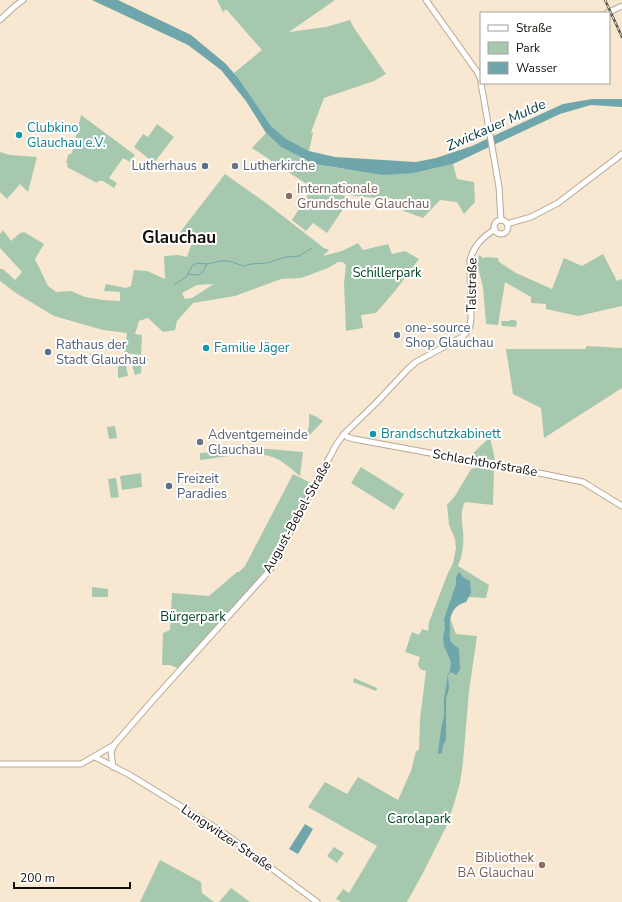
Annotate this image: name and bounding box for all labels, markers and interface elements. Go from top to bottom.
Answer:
legend [480,12,610,84]
text: Straße [516,20,552,36]
text: Park [516,40,541,56]
text: Wasser [516,60,558,76]
water label: Zwickauer Mulde [443,94,549,155]
place label: Clubkino Glauchau e.V. [27,119,106,152]
marker: Clubkino Glauchau e.V. [14,130,24,140]
place label: Lutherhaus [131,157,197,175]
place label: Lutherkirche [243,157,315,175]
marker: Lutherhaus [200,161,210,171]
marker: Lutherkirche [230,161,240,171]
place label: Internationale Grundschule Glauchau [297,180,429,213]
marker: Internationale Grundschule Glauchau [284,191,294,201]
district label: Glauchau [142,226,216,249]
street label: Talstraße [463,257,481,312]
park label: Schillerpark [352,264,422,282]
place label: one-source Shop Glauchau [405,319,494,352]
marker: one-source Shop Glauchau [392,330,402,340]
place label: Rathaus der Stadt Glauchau [56,336,146,369]
place label: Familie Jäger [214,339,290,357]
marker: Familie Jäger [201,343,211,353]
marker: Rathaus der Stadt Glauchau [43,347,53,357]
place label: Brandschutzkabinett [381,425,501,443]
place label: Adventgemeinde Glauchau [208,426,308,459]
marker: Brandschutzkabinett [368,429,378,439]
marker: Adventgemeinde Glauchau [195,437,205,447]
street label: Schlachthofstraße [431,445,539,481]
street label: August-Bebel-Straße [259,458,335,576]
place label: Freizeit Paradies [177,470,227,503]
marker: Freizeit Paradies [164,481,174,491]
park label: Bürgerpark [160,608,226,626]
street label: Lungwitzer Straße [177,800,277,876]
park label: Carolapark [387,810,451,828]
place label: Bibliothek BA Glauchau [457,849,534,882]
marker: Bibliothek BA Glauchau [537,860,547,870]
scale bar [14,864,130,890]
text: 200 m [20,870,55,886]

